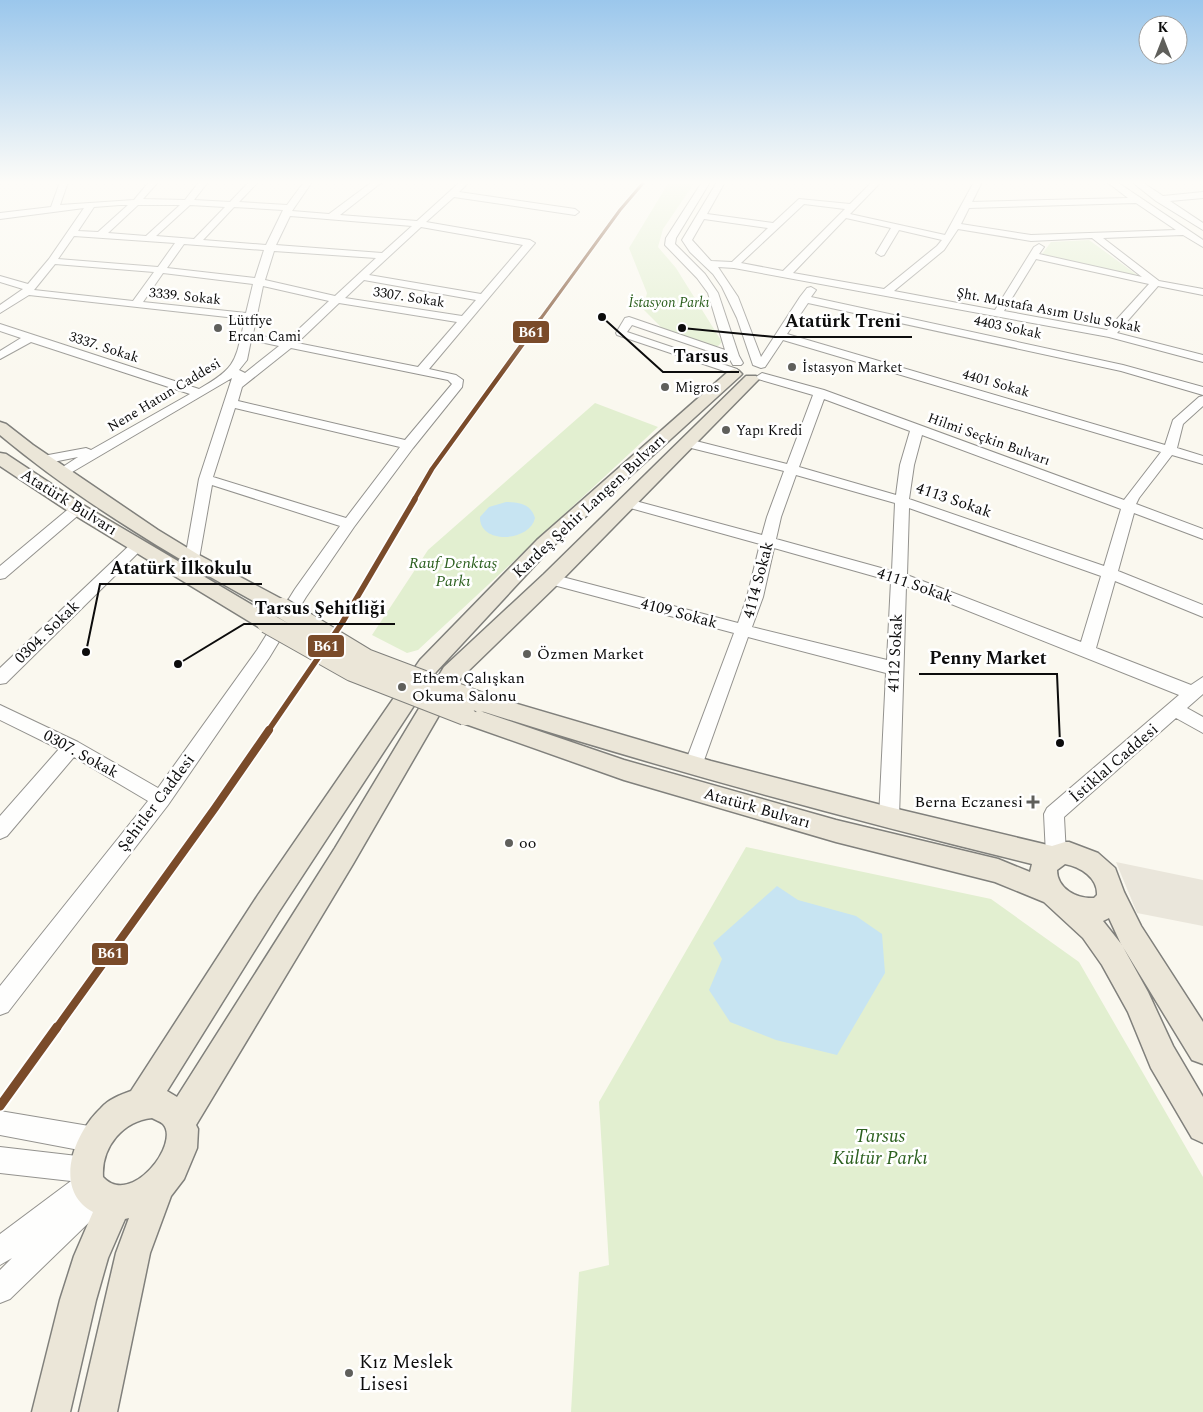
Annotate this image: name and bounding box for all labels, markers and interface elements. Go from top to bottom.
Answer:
north arrow [1138,15,1188,65]
text: K [1158,17,1169,38]
street label: 3307. Sokak [372,281,447,313]
street label: 3339. Sokak [148,282,222,310]
street label: Şht. Mustafa Asım Uslu Sokak [955,282,1143,338]
park label: İstasyon Parkı [628,292,710,313]
callout: Atatürk Treni [775,304,912,337]
text: Atatürk Treni [785,308,901,335]
place label: Lütfiye Ercan Cami [228,310,301,347]
street label: 4403 Sokak [972,310,1044,344]
line badge: B61 [512,320,550,344]
marker: Lütfiye Ercan Cami [212,322,224,334]
text: B61 [518,322,544,343]
street label: 3337. Sokak [66,326,142,368]
callout: Tarsus [663,339,739,372]
text: Tarsus [673,343,729,370]
street label: Nene Hatun Caddesi [103,353,225,437]
place label: İstasyon Market [802,357,902,378]
marker: İstasyon Market [786,361,798,373]
street label: 4401 Sokak [960,363,1032,403]
place label: Migros [675,377,719,398]
marker: Migros [659,381,671,393]
street label: Hilmi Seçkin Bulvarı [925,407,1053,471]
place label: Yapı Kredi [736,420,802,441]
marker: Yapı Kredi [720,424,732,436]
street label: Kardeş Şehir Langen Bulvarı [507,428,671,584]
street label: Atatürk Bulvarı [16,463,122,541]
street label: 4113 Sokak [913,476,995,524]
street label: 4114 Sokak [736,539,780,621]
callout: Atatürk İlkokulu [100,551,262,584]
park label: Rauf Denktaş Parkı [409,551,498,593]
text: Atatürk İlkokulu [110,555,252,582]
street label: 4111 Sokak [874,561,956,609]
callout: Tarsus Şehitliği [244,591,395,624]
street label: 4109 Sokak [638,591,720,635]
street label: 0304. Sokak [9,595,85,669]
text: Tarsus Şehitliği [255,595,386,622]
street label: 4112 Sokak [881,613,909,693]
line badge: B61 [307,634,345,658]
text: B61 [313,636,339,657]
callout: Penny Market [919,641,1057,674]
place label: Özmen Market [537,642,644,666]
text: Penny Market [929,645,1047,672]
marker: Özmen Market [521,648,533,660]
place label: Ethem Çalışkan Okuma Salonu [412,666,525,708]
marker: Ethem Çalışkan Okuma Salonu [396,681,408,693]
street label: İstiklal Caddesi [1064,718,1164,808]
street label: 0307. Sokak [39,723,123,785]
street label: Şehitler Caddesi [111,749,201,857]
street label: Atatürk Bulvarı [701,781,813,835]
place label: Berna Eczanesi [915,790,1023,814]
marker: Berna Eczanesi [1027,796,1039,808]
place label: oo [519,831,536,855]
marker: oo [503,837,515,849]
line badge: B61 [91,942,129,966]
text: B61 [97,943,123,964]
park label: Tarsus Kültür Parkı [832,1122,928,1173]
place label: Kız Meslek Lisesi [359,1348,454,1399]
marker: Kız Meslek Lisesi [343,1367,355,1379]

